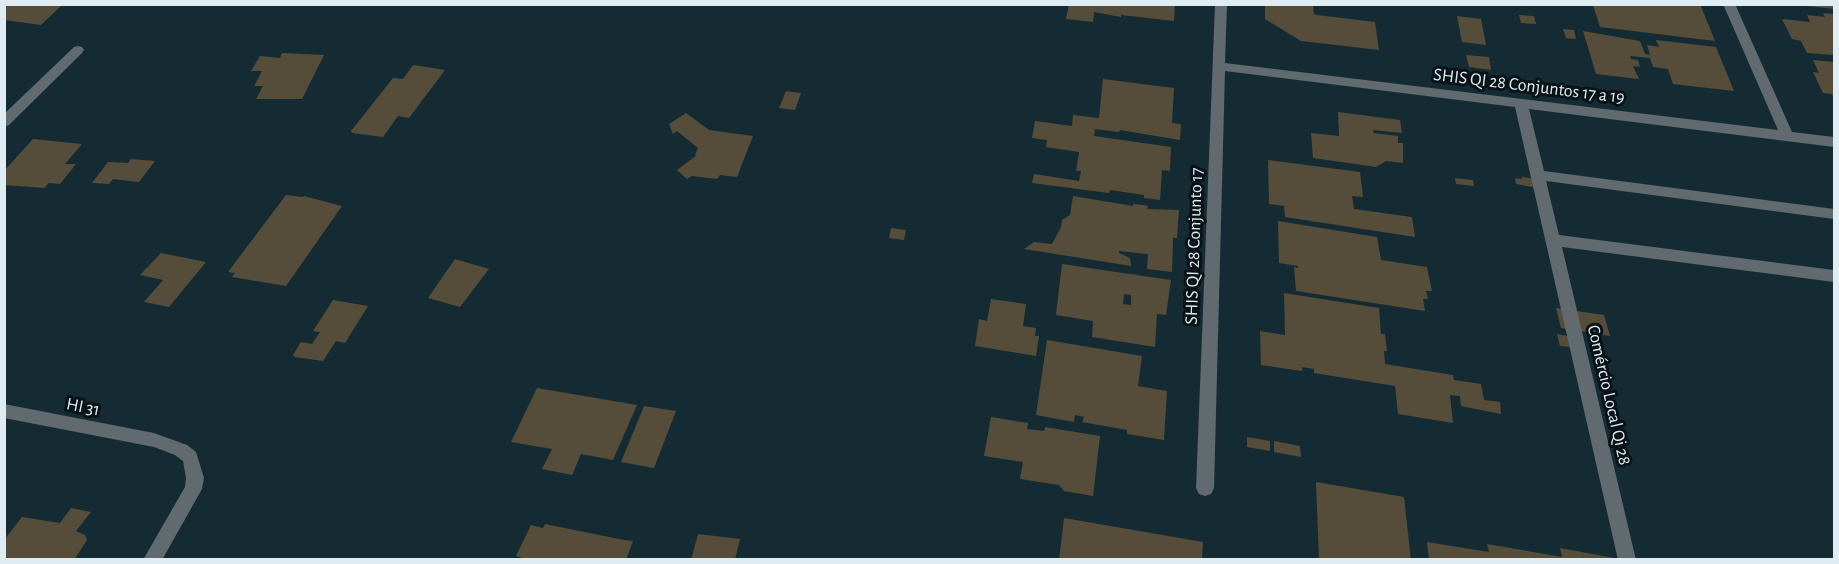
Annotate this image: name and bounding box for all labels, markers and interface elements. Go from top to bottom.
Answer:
street label: SHIS QI 28 Conjuntos 17 a 19 [1432,64,1626,108]
street label: SHIS QI 28 Conjunto 17 [1180,167,1208,325]
street label: Comércio Local Qi 28 [1582,323,1636,467]
street label: HI 31 [64,393,102,421]

